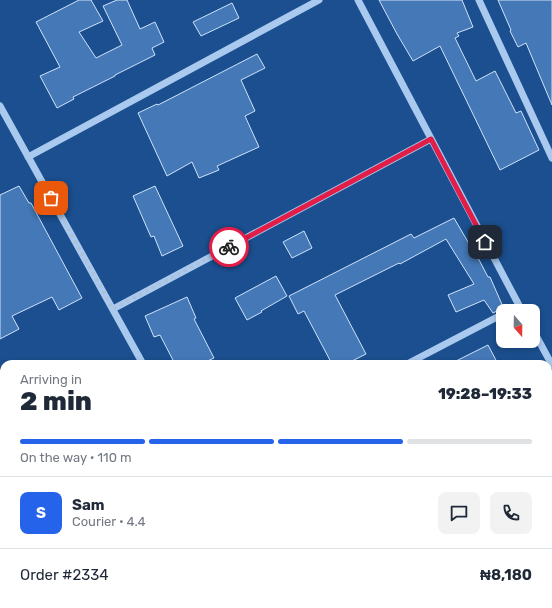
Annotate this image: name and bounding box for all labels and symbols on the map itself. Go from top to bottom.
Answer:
pin [34,181,68,215]
pin [468,225,502,259]
courier [209,227,249,267]
north arrow [496,304,540,348]

